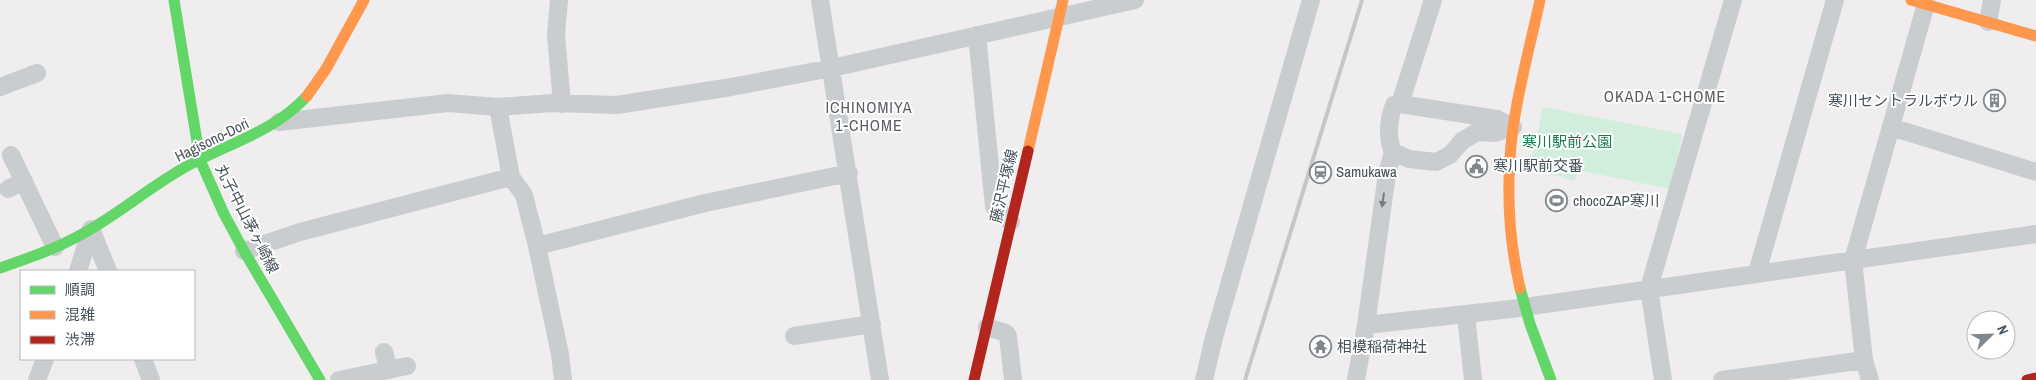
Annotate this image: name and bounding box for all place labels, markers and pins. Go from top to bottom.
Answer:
building icon: 寒川セントラルボウル [1982,89,2006,113]
place label: 寒川セントラルボウル [1828,90,1978,111]
public building icon: 寒川駅前交番 [1465,154,1489,178]
place label: 寒川駅前交番 [1493,155,1583,176]
station icon: Samukawa [1308,160,1332,184]
place label: Samukawa [1336,161,1397,182]
sports icon: chocoZAP寒川 [1545,189,1569,213]
place label: chocoZAP寒川 [1573,190,1660,211]
temple icon: 相模稲荷神社 [1309,335,1333,359]
place label: 相模稲荷神社 [1337,336,1427,357]

